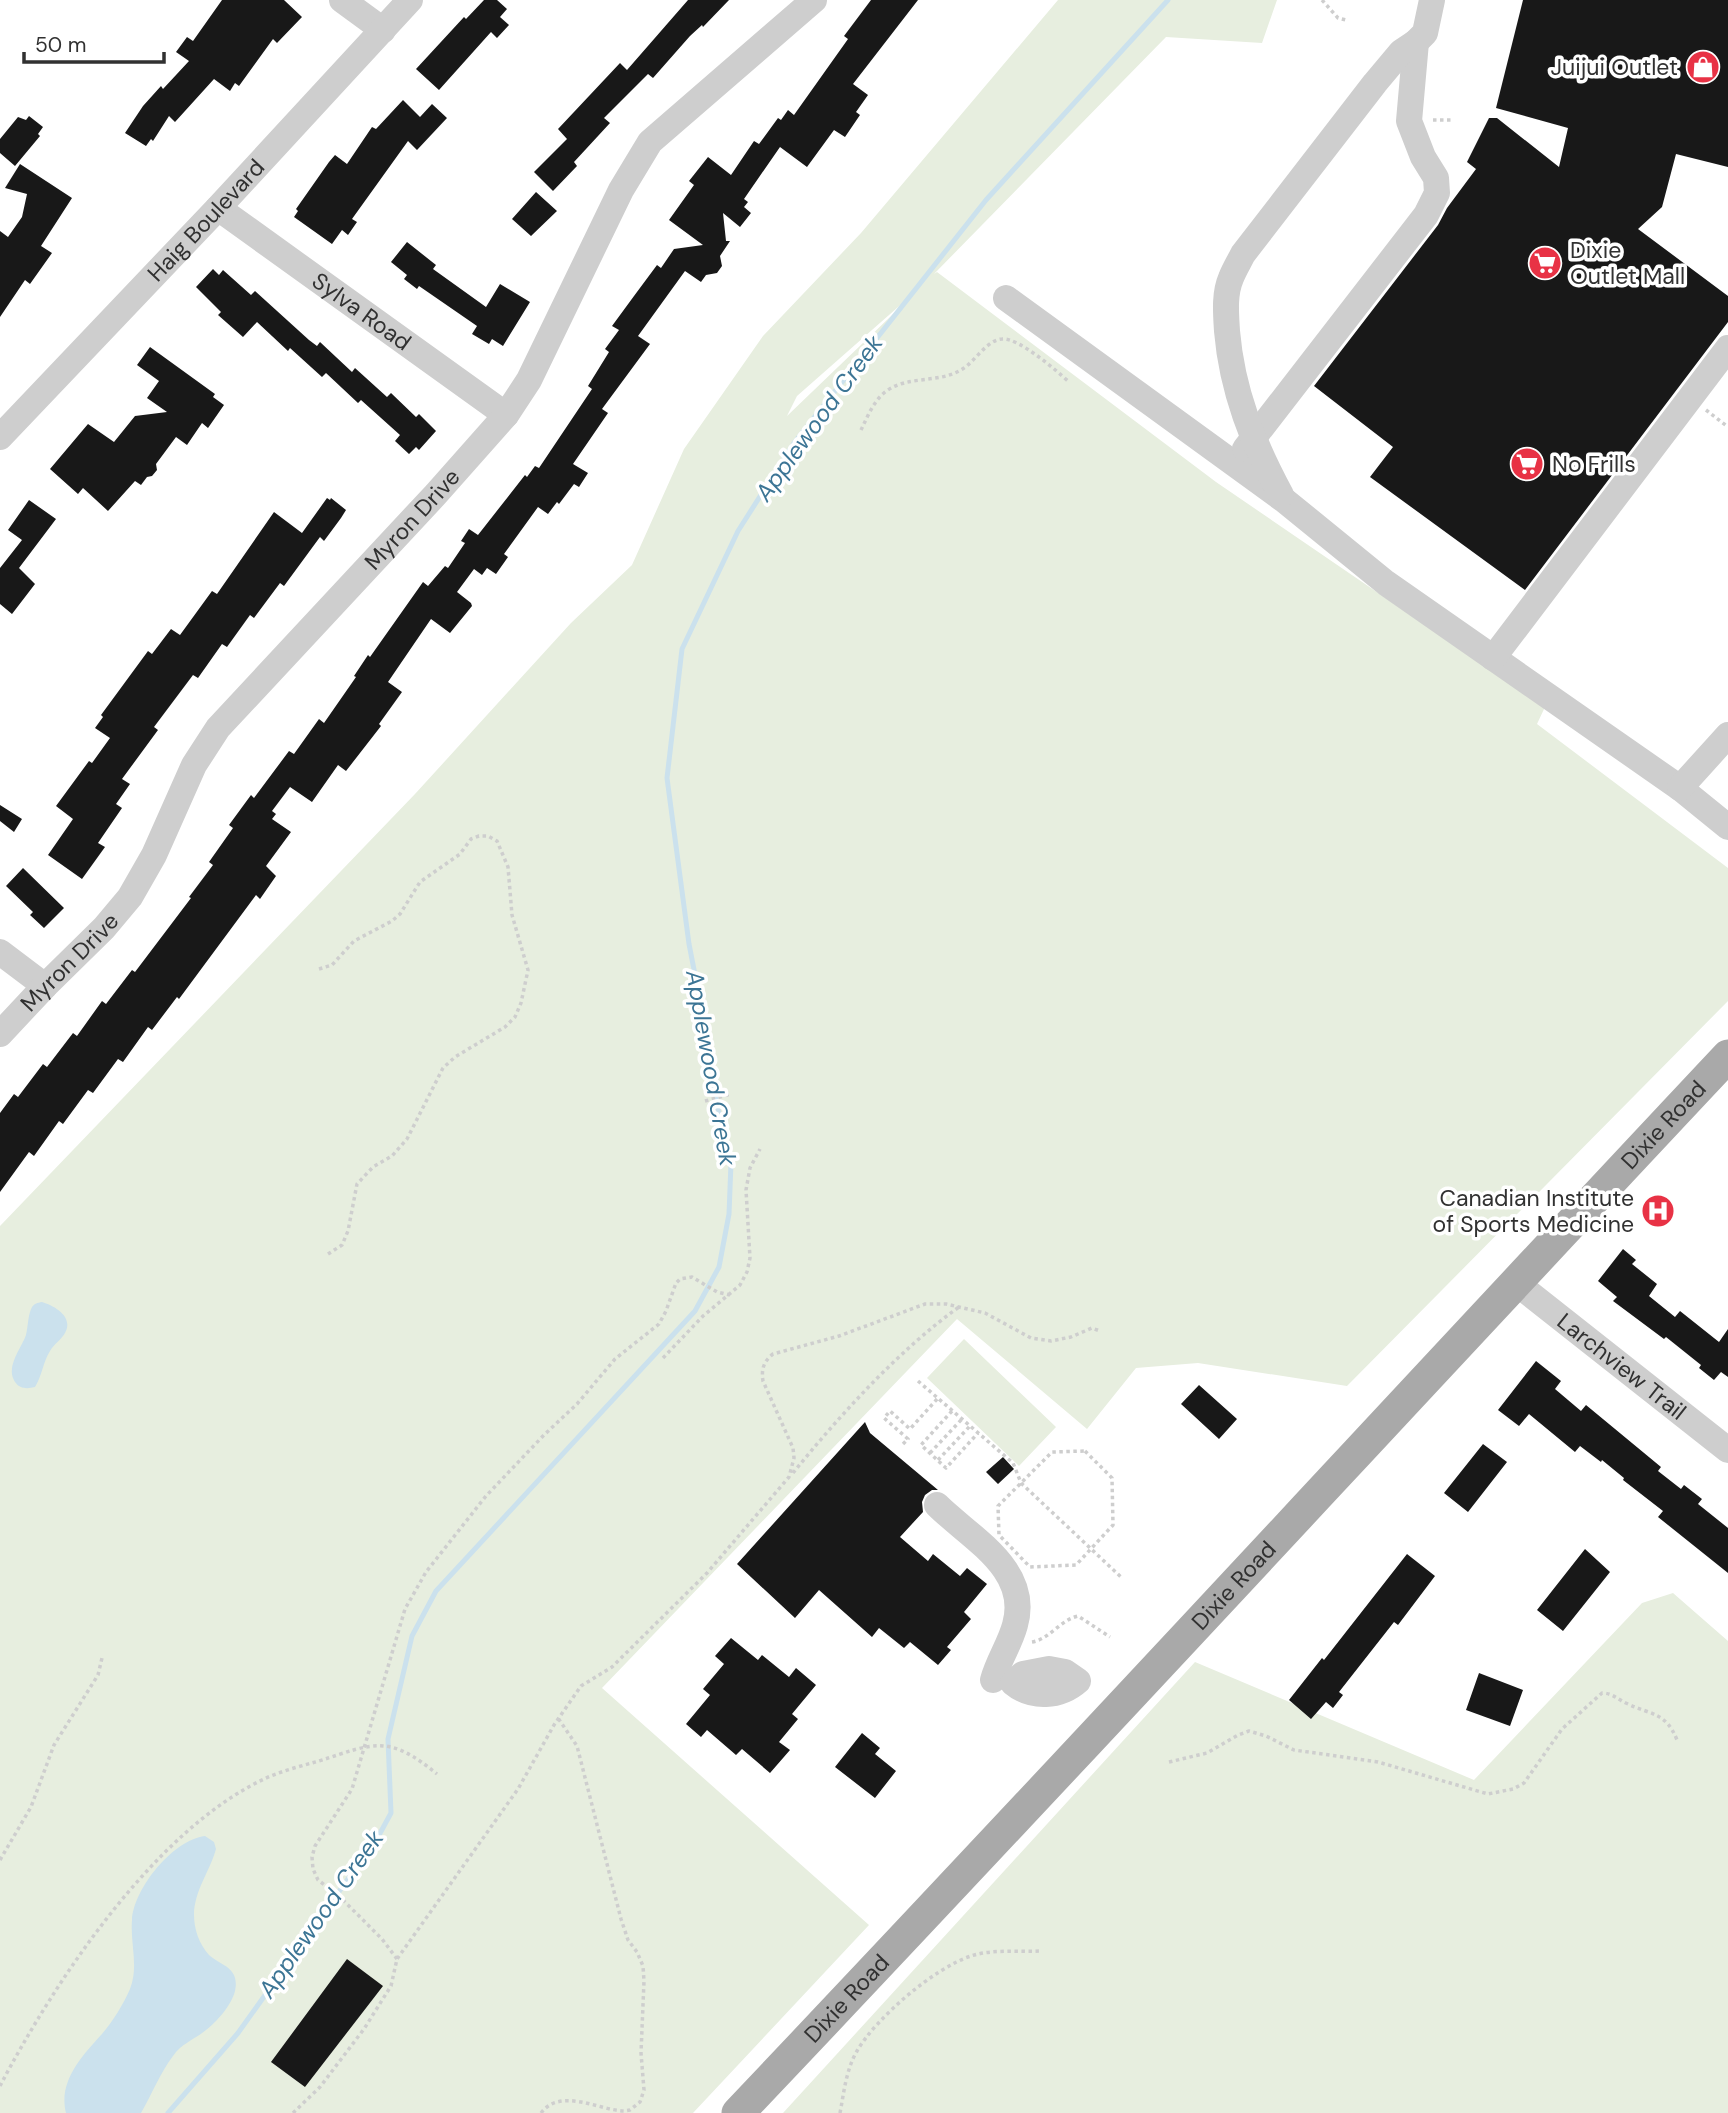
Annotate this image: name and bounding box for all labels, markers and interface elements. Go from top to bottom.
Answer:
scale bar [24,21,164,65]
text: 50 m [35,31,86,59]
shop icon: Juijui Outlet [1684,48,1722,86]
place label: Juijui Outlet [1551,52,1678,82]
street label: Haig Boulevard [141,153,271,288]
place label: Dixie Outlet Mall [1570,235,1685,291]
supermarket icon: Dixie Outlet Mall [1526,244,1564,282]
street label: Sylva Road [306,266,417,357]
water label: Applewood Creek [747,328,890,508]
supermarket icon: No Frills [1508,445,1546,483]
place label: No Frills [1552,449,1636,479]
street label: Myron Drive [358,462,467,576]
street label: Myron Drive [14,907,125,1018]
water label: Applewood Creek [679,967,744,1169]
street label: Dixie Road [1615,1074,1712,1176]
place label: Canadian Institute of Sports Medicine [1433,1183,1634,1239]
hospital icon: Canadian Institute of Sports Medicine [1639,1192,1677,1230]
street label: Larchview Trail [1551,1306,1692,1426]
street label: Dixie Road [1185,1534,1283,1636]
water label: Applewood Creek [250,1823,391,2005]
street label: Dixie Road [798,1948,896,2049]

